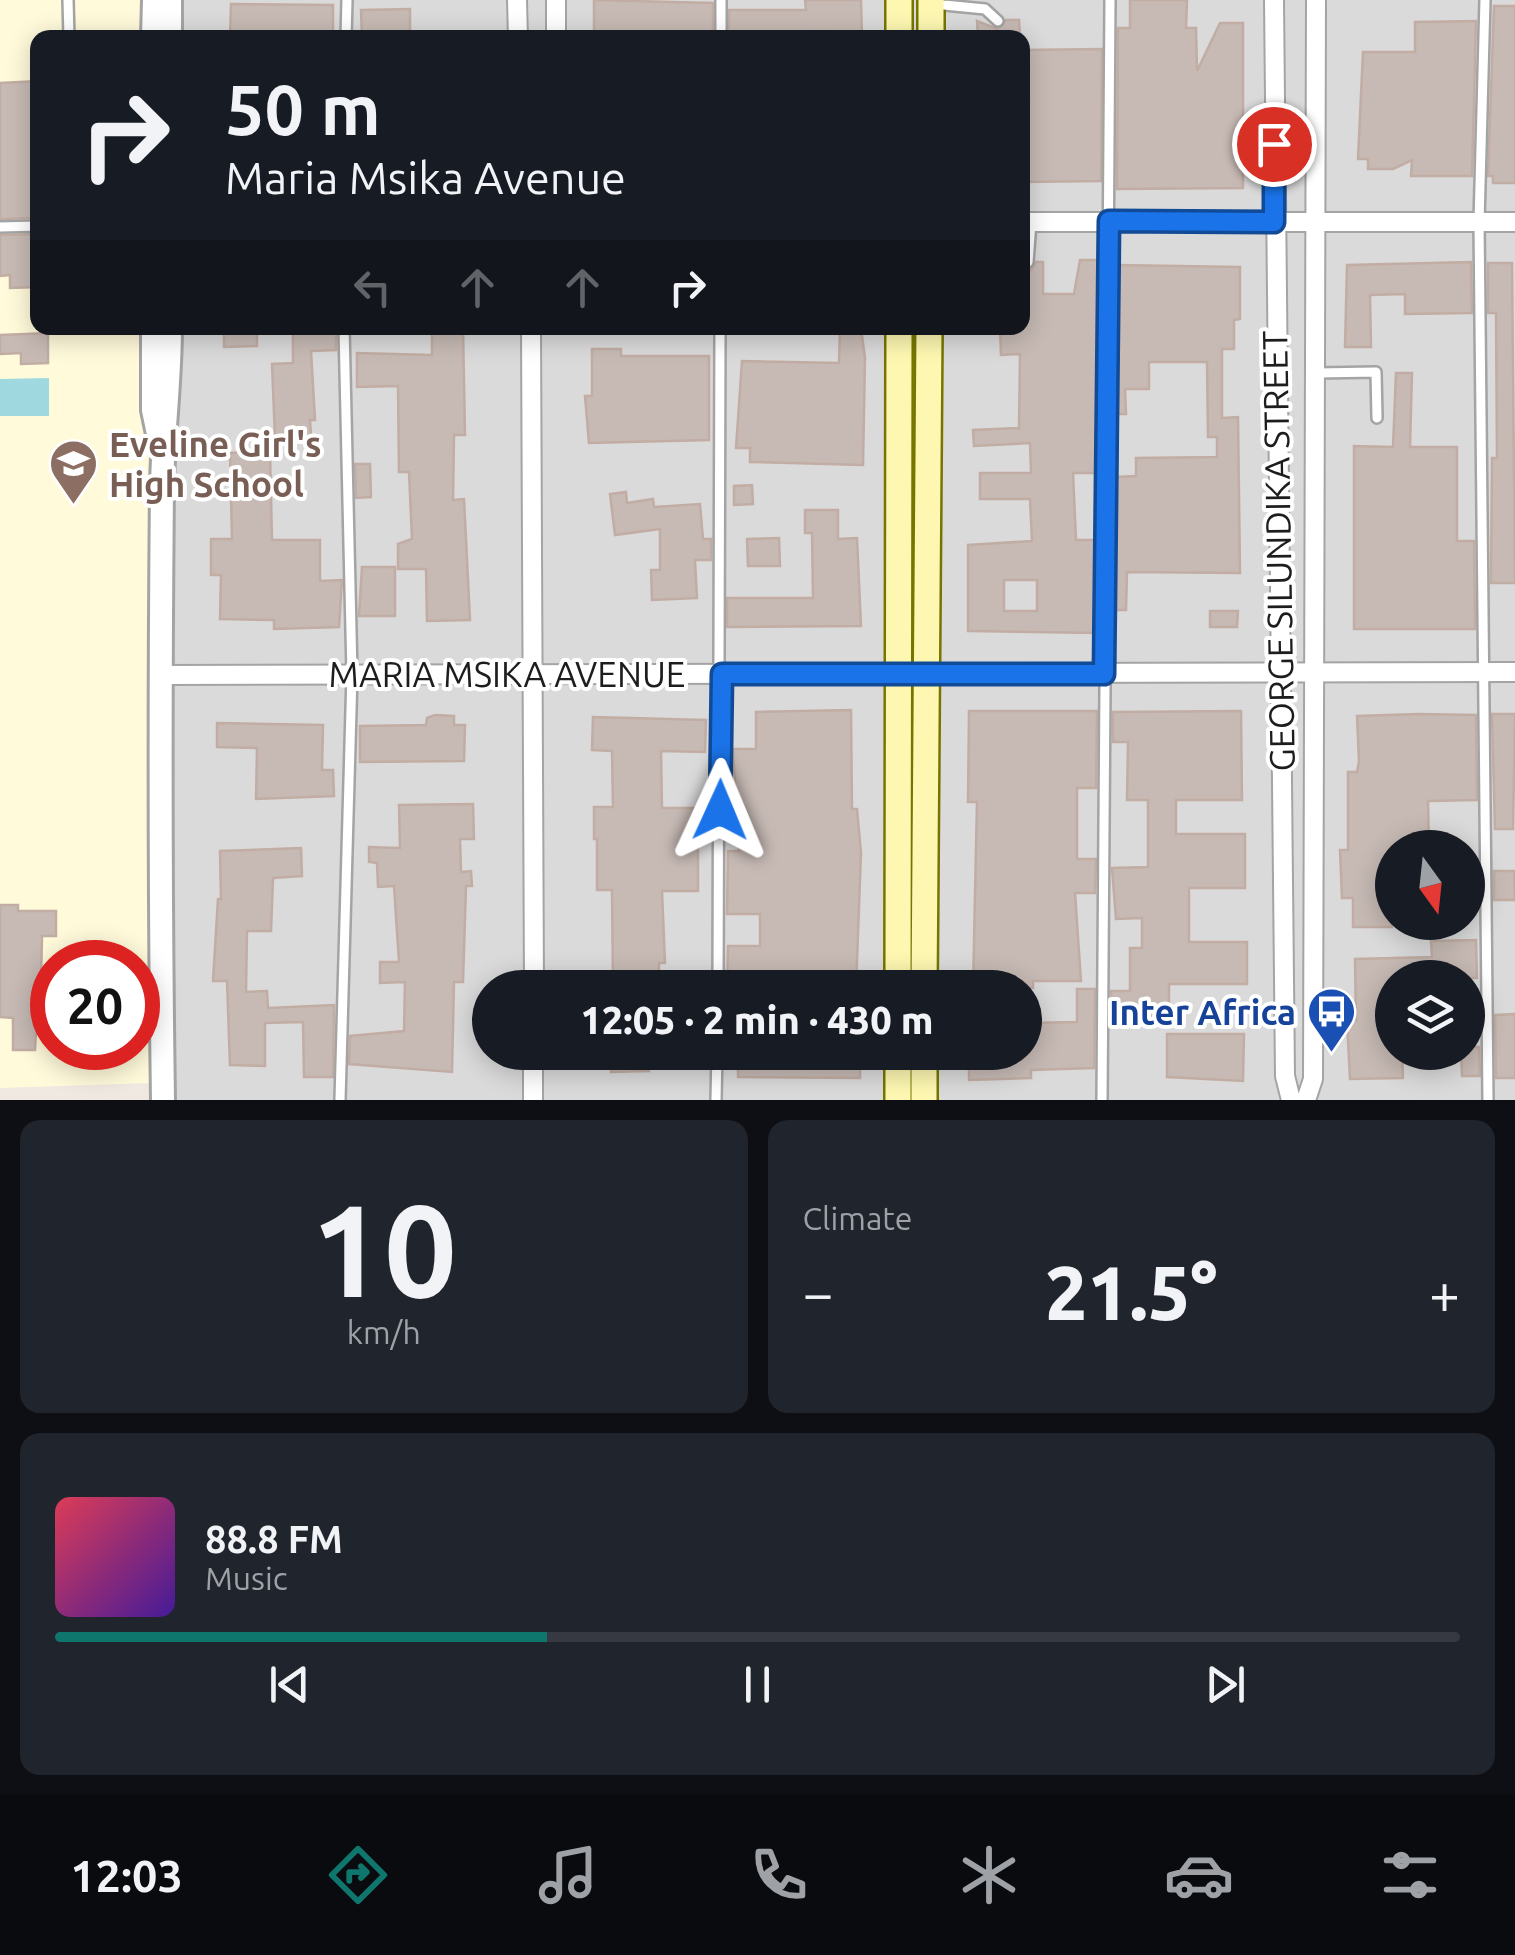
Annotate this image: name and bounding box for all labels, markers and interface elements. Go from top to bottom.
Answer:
icon: right [60,70,190,200]
text: 50 m [225,70,381,148]
pin [1232,102,1317,187]
icon: arrive [1247,117,1302,172]
text: Maria Msika Avenue [225,152,626,203]
icon: left [345,260,400,315]
icon: ahead [450,260,505,315]
icon: ahead [555,260,610,315]
icon: right [660,260,715,315]
street label: GEORGE SILUNDIKA STREET [1254,330,1302,772]
place label: Eveline Girl's High School [109,424,322,504]
school or university icon: Eveline Girl's High School [48,438,100,506]
street label: MARIA MSIKA AVENUE [328,654,686,694]
position arrow [668,758,772,862]
north arrow [1375,830,1485,940]
map controls [1375,830,1485,1070]
speed limit sign: 20 [30,940,160,1070]
button: layers [1375,960,1485,1070]
bus stop icon: Inter Africa [1305,986,1357,1054]
place label: Inter Africa [1109,992,1296,1032]
text: 12:05 · 2 min · 430 m [580,999,934,1041]
text: 10 [310,1176,457,1322]
text: Climate [803,1200,913,1236]
text: 21.5° [1045,1250,1218,1334]
text: − [803,1262,834,1323]
text: + [1429,1262,1460,1323]
text: km/h [347,1314,421,1350]
text: 88.8 FM [205,1518,343,1560]
text: Music [205,1560,288,1596]
icon: previous [262,1657,317,1712]
icon: pause [730,1657,785,1712]
icon: next [1198,1657,1253,1712]
icon: directions [323,1840,393,1910]
icon: music [533,1840,603,1910]
icon: phone [744,1840,814,1910]
icon: climate [954,1840,1024,1910]
icon: car [1164,1840,1234,1910]
icon: filters [1375,1840,1445,1910]
text: 12:03 [70,1850,183,1901]

